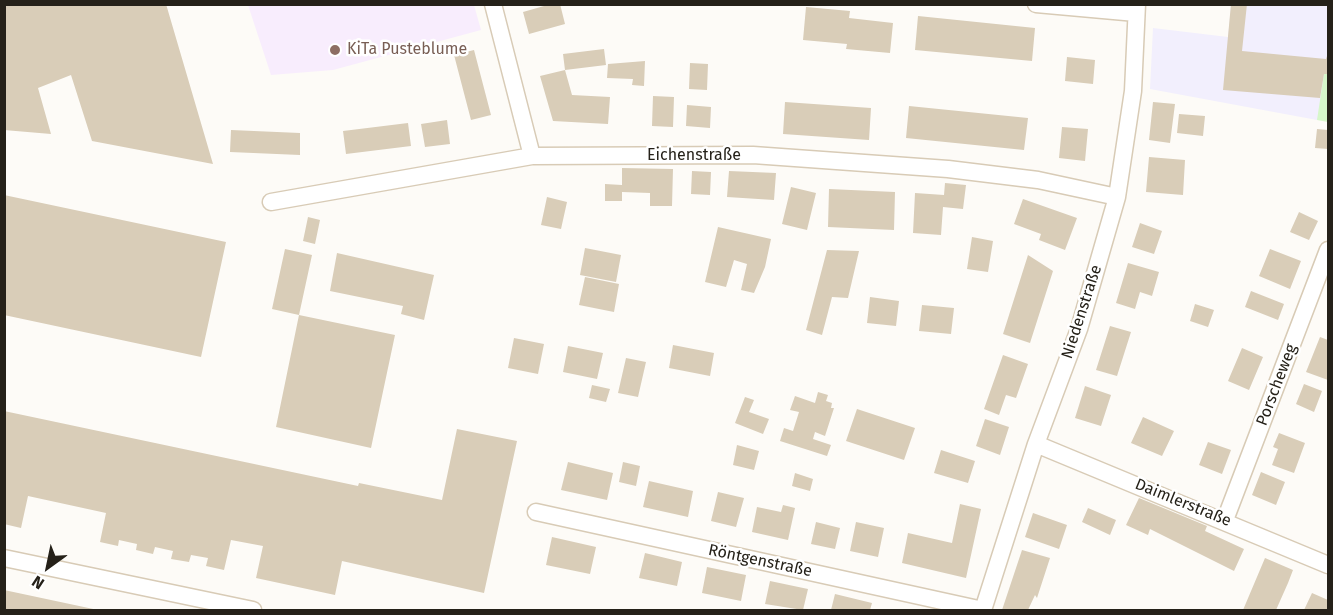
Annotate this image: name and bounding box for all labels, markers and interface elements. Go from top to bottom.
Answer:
place label: KiTa Pusteblume [347,40,467,60]
marker: KiTa Pusteblume [328,43,342,57]
street label: Eichenstraße [647,146,741,166]
street label: Niedenstraße [1058,263,1106,361]
street label: Porscheweg [1253,341,1301,429]
street label: Daimlerstraße [1132,475,1234,531]
north arrow [18,537,78,597]
street label: Röntgenstraße [706,541,814,581]
text: N [28,572,48,593]

